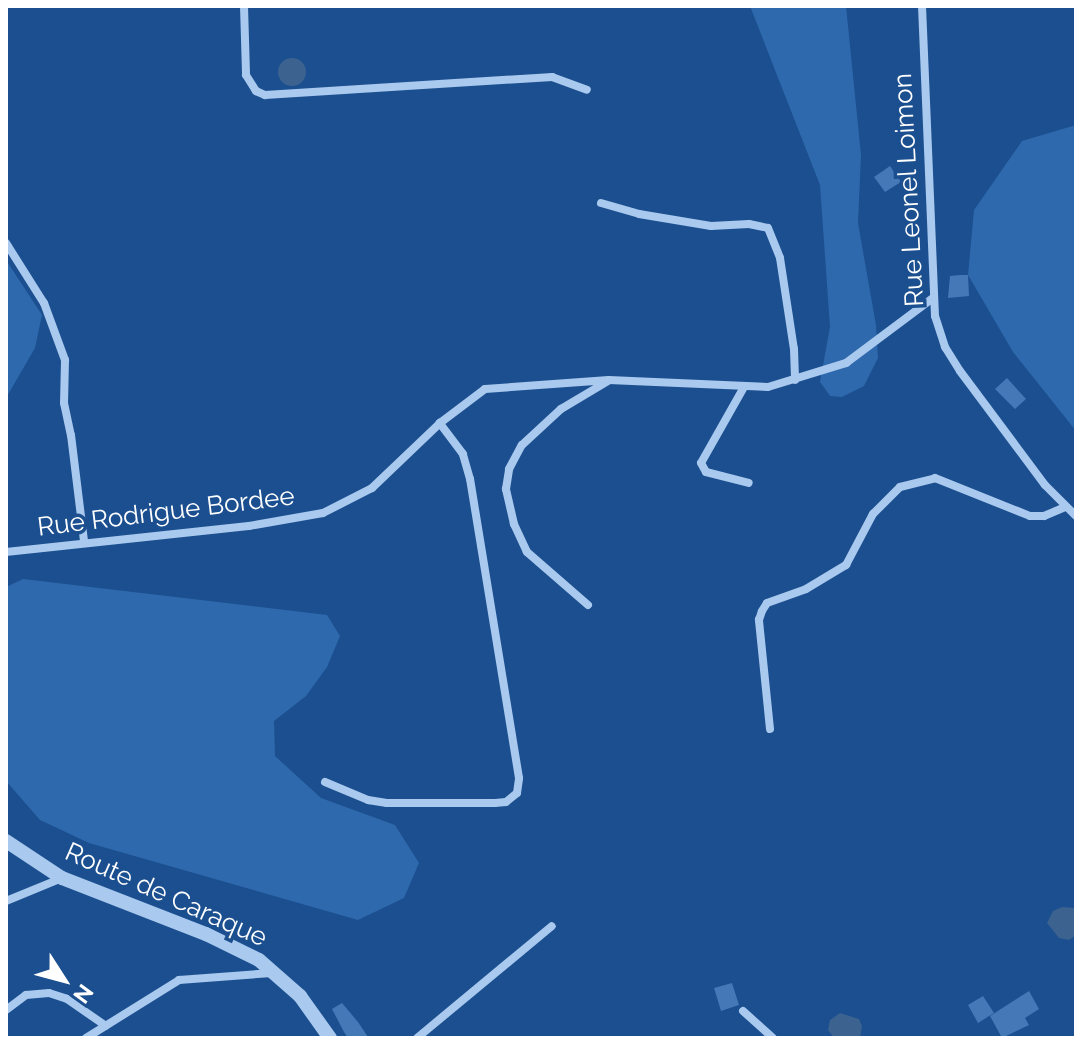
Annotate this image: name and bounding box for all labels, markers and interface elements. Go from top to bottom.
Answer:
street label: Rue Leonel Loimon [887,72,931,308]
street label: Rue Rodrigue Bordee [36,481,296,543]
street label: Route de Caraque [60,836,272,954]
north arrow [24,940,104,1020]
text: N [68,980,99,1009]

